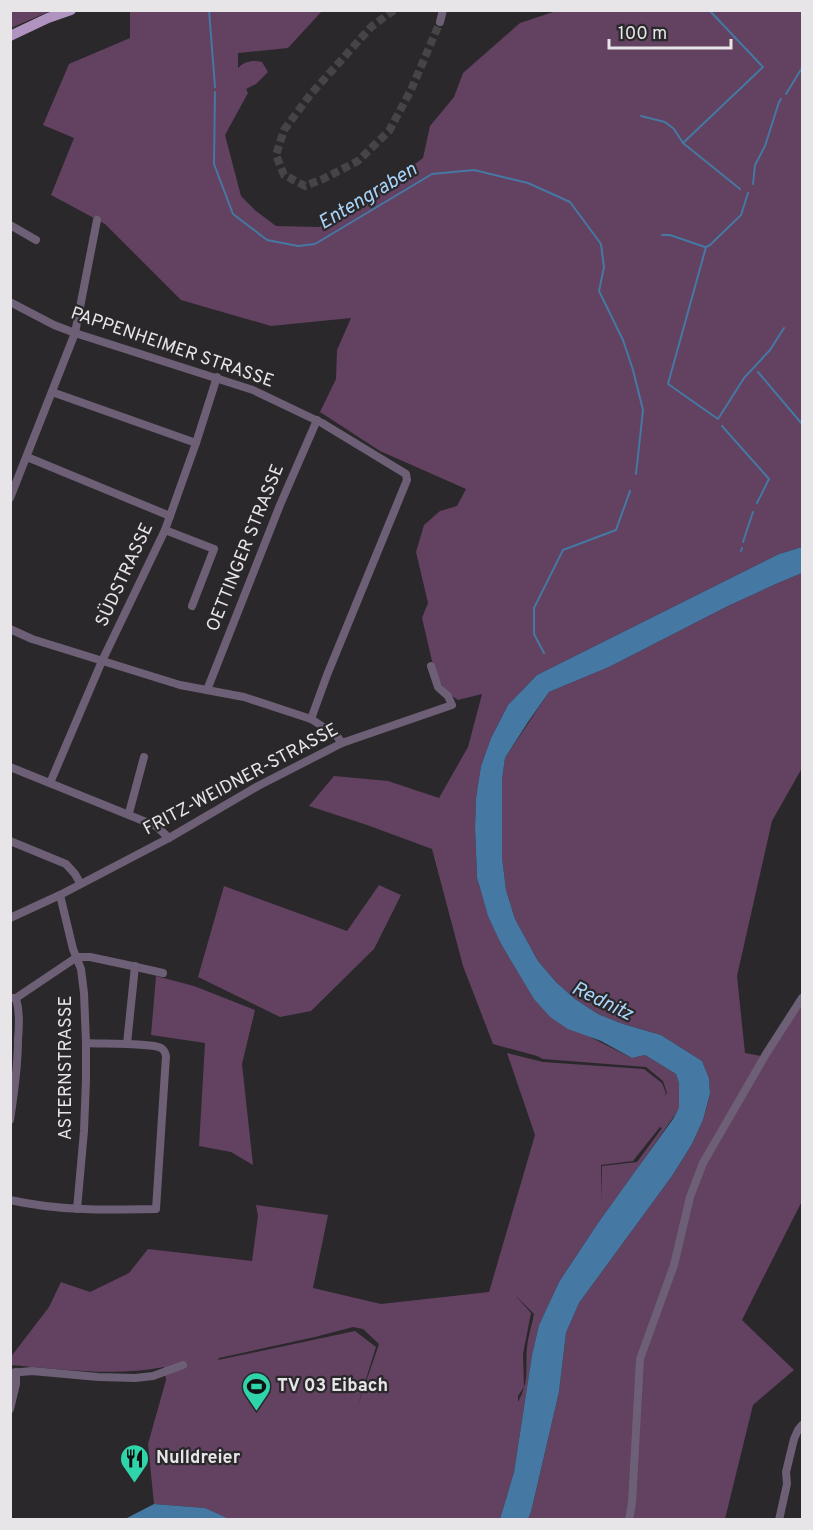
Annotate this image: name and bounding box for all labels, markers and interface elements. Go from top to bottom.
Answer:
scale bar [609,12,730,50]
text: 100 m [618,23,667,46]
water label: Entengraben [314,157,422,237]
street label: PAPPENHEIMER STRASSE [67,302,277,394]
street label: OETTINGER STRASSE [202,461,290,635]
street label: SÜDSTRASSE [89,519,159,631]
street label: FRITZ-WEIDNER-STRASSE [140,719,342,841]
water label: Rednitz [567,976,638,1029]
street label: ASTERNSTRASSE [55,996,78,1140]
sports icon: TV 03 Eibach [240,1370,272,1412]
place label: TV 03 Eibach [277,1375,388,1398]
restaurant icon: Nulldreier [119,1442,151,1484]
place label: Nulldreier [156,1447,241,1470]

